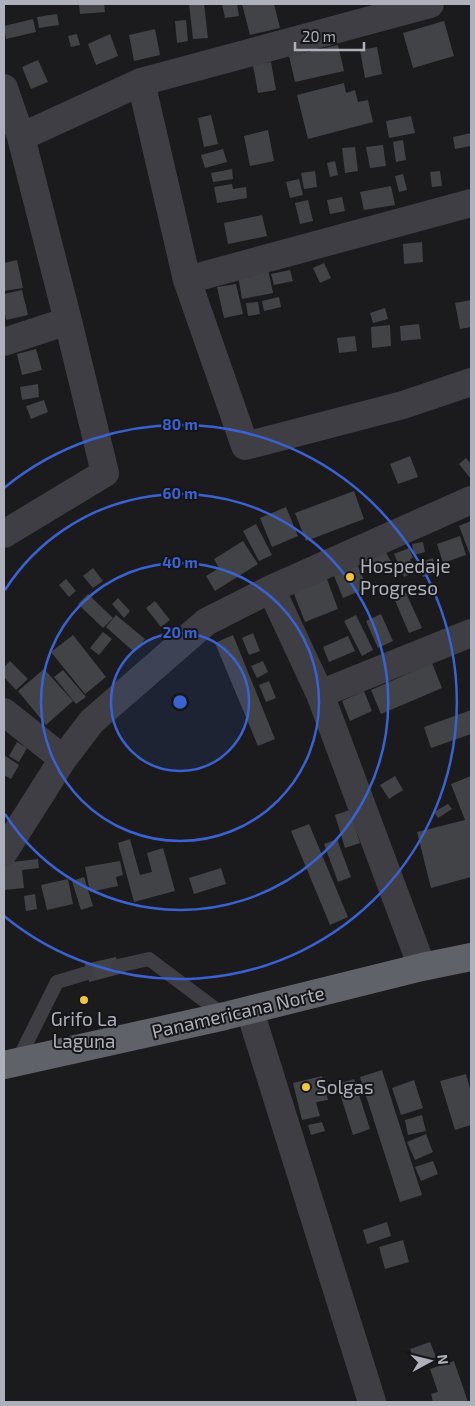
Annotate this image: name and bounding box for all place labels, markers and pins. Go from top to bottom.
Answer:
place label: Hospedaje Progreso [360,554,451,599]
marker: Hospedaje Progreso [344,571,356,583]
centre of rings [171,693,189,711]
marker: Grifo La Laguna [78,994,90,1006]
place label: Grifo La Laguna [51,1007,117,1052]
place label: Solgas [316,1075,374,1098]
marker: Solgas [300,1081,312,1093]

